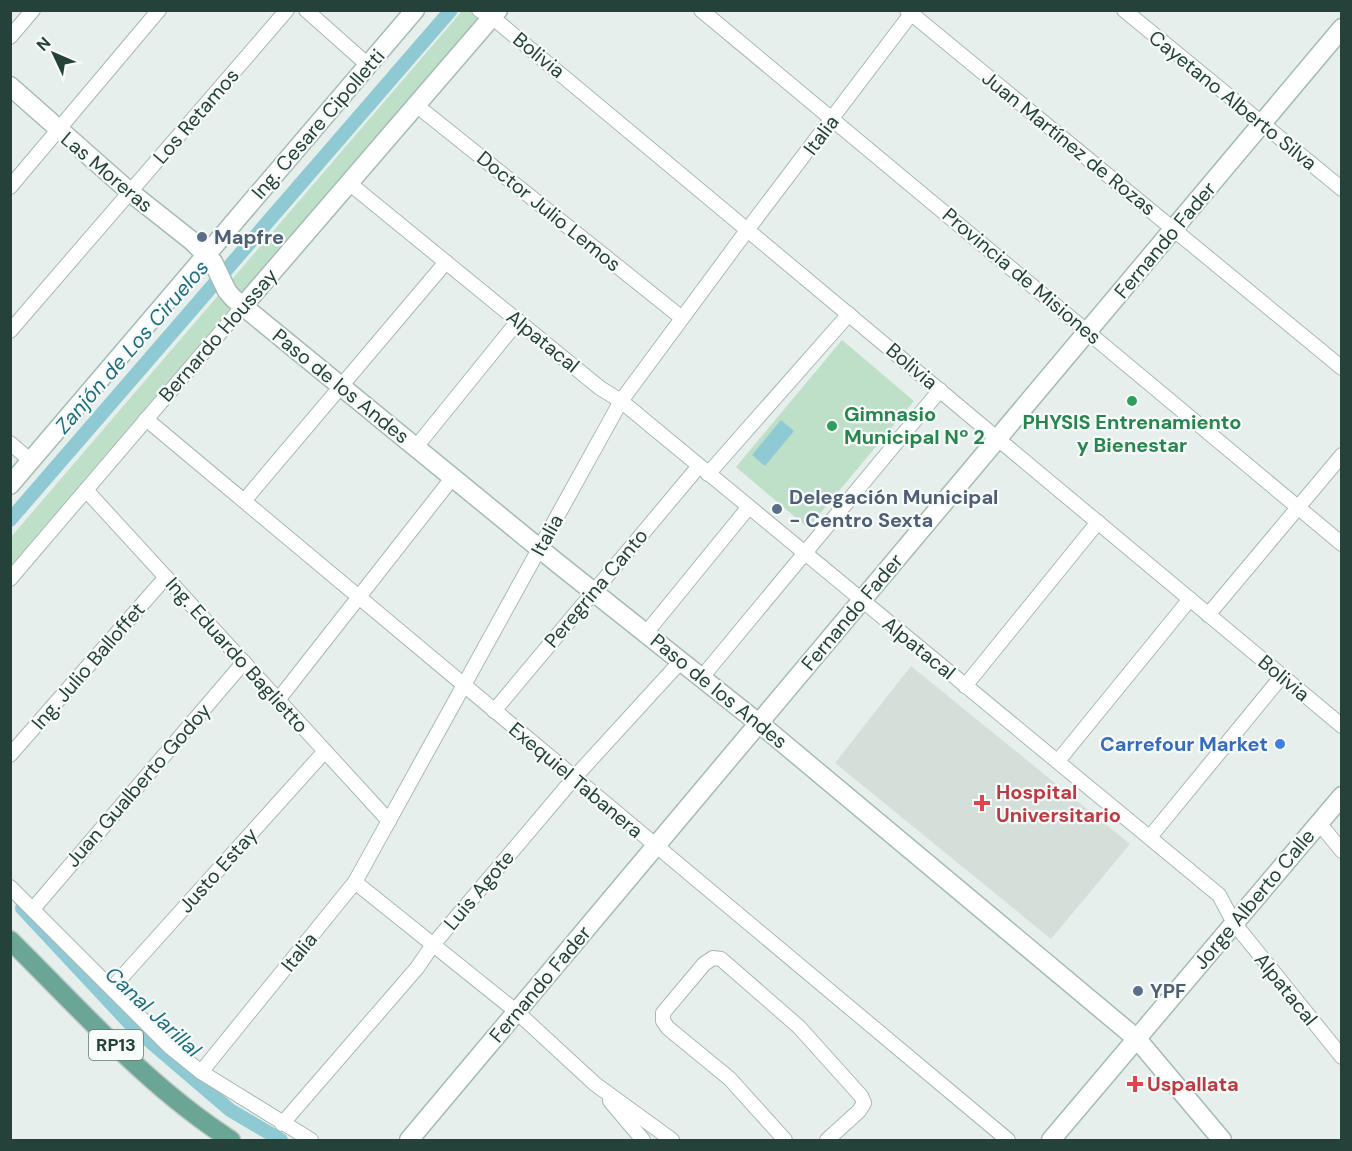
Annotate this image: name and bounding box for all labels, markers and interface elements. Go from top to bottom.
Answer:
north arrow [24,24,84,84]
street label: Cayetano Alberto Silva [1144,24,1322,176]
street label: Bolivia [508,26,570,84]
text: N [32,32,55,55]
street label: Ing. Cesare Cipolletti [246,43,390,205]
street label: Los Retamos [147,63,245,169]
street label: Juan Martínez de Rozas [977,65,1161,221]
street label: Italia [798,110,844,160]
street label: Las Moreras [56,126,158,218]
street label: Doctor Julio Lemos [472,145,626,277]
street label: Fernando Fader [1108,176,1222,304]
street label: Provincia de Misiones [937,202,1107,350]
place label: Mapfre [214,224,284,250]
marker: Mapfre [195,230,209,244]
water label: Zanjón de Los Ciruelos [49,254,215,440]
street label: Bernardo Houssay [153,263,283,407]
street label: Alpatacal [501,304,585,378]
street label: Paso de los Andes [267,323,415,449]
street label: Bolivia [881,337,943,395]
marker: PHYSIS Entrenamiento y Bienestar [1125,394,1139,408]
place label: Gimnasio Municipal Nº 2 [844,401,985,450]
place label: PHYSIS Entrenamiento y Bienestar [1023,409,1241,458]
marker: Gimnasio Municipal Nº 2 [825,419,839,433]
place label: Delegación Municipal - Centro Sexta [789,484,998,533]
marker: Delegación Municipal - Centro Sexta [770,502,784,516]
street label: Italia [525,510,569,560]
street label: Peregrina Canto [539,523,653,653]
street label: Fernando Fader [795,548,909,676]
street label: Ing. Eduardo Baglietto [160,572,314,738]
street label: Ing. Julio Balloffet [26,597,150,735]
street label: Alpatacal [877,611,961,685]
street label: Paso de los Andes [645,628,793,754]
street label: Bolivia [1253,649,1315,707]
street label: Juan Gualberto Godoy [60,698,216,872]
street label: Exequiel Tabanera [504,716,648,844]
place label: Carrefour Market [1100,731,1268,757]
marker: Carrefour Market [1273,737,1287,751]
place label: Hospital Universitario [996,779,1121,828]
marker: Hospital Universitario [973,794,991,812]
street label: Justo Estay [173,822,263,918]
street label: Jorge Alberto Calle [1188,823,1320,975]
street label: Luis Agote [438,845,520,935]
street label: Fernando Fader [483,920,597,1048]
street label: Italia [275,927,323,977]
street label: Alpatacal [1249,947,1323,1031]
water label: Canal Jarillal [99,960,207,1064]
place label: YPF [1150,978,1186,1004]
marker: YPF [1131,984,1145,998]
road number: RP13 [89,1030,143,1060]
place label: Uspallata [1147,1071,1239,1097]
marker: Uspallata [1128,1077,1142,1091]

